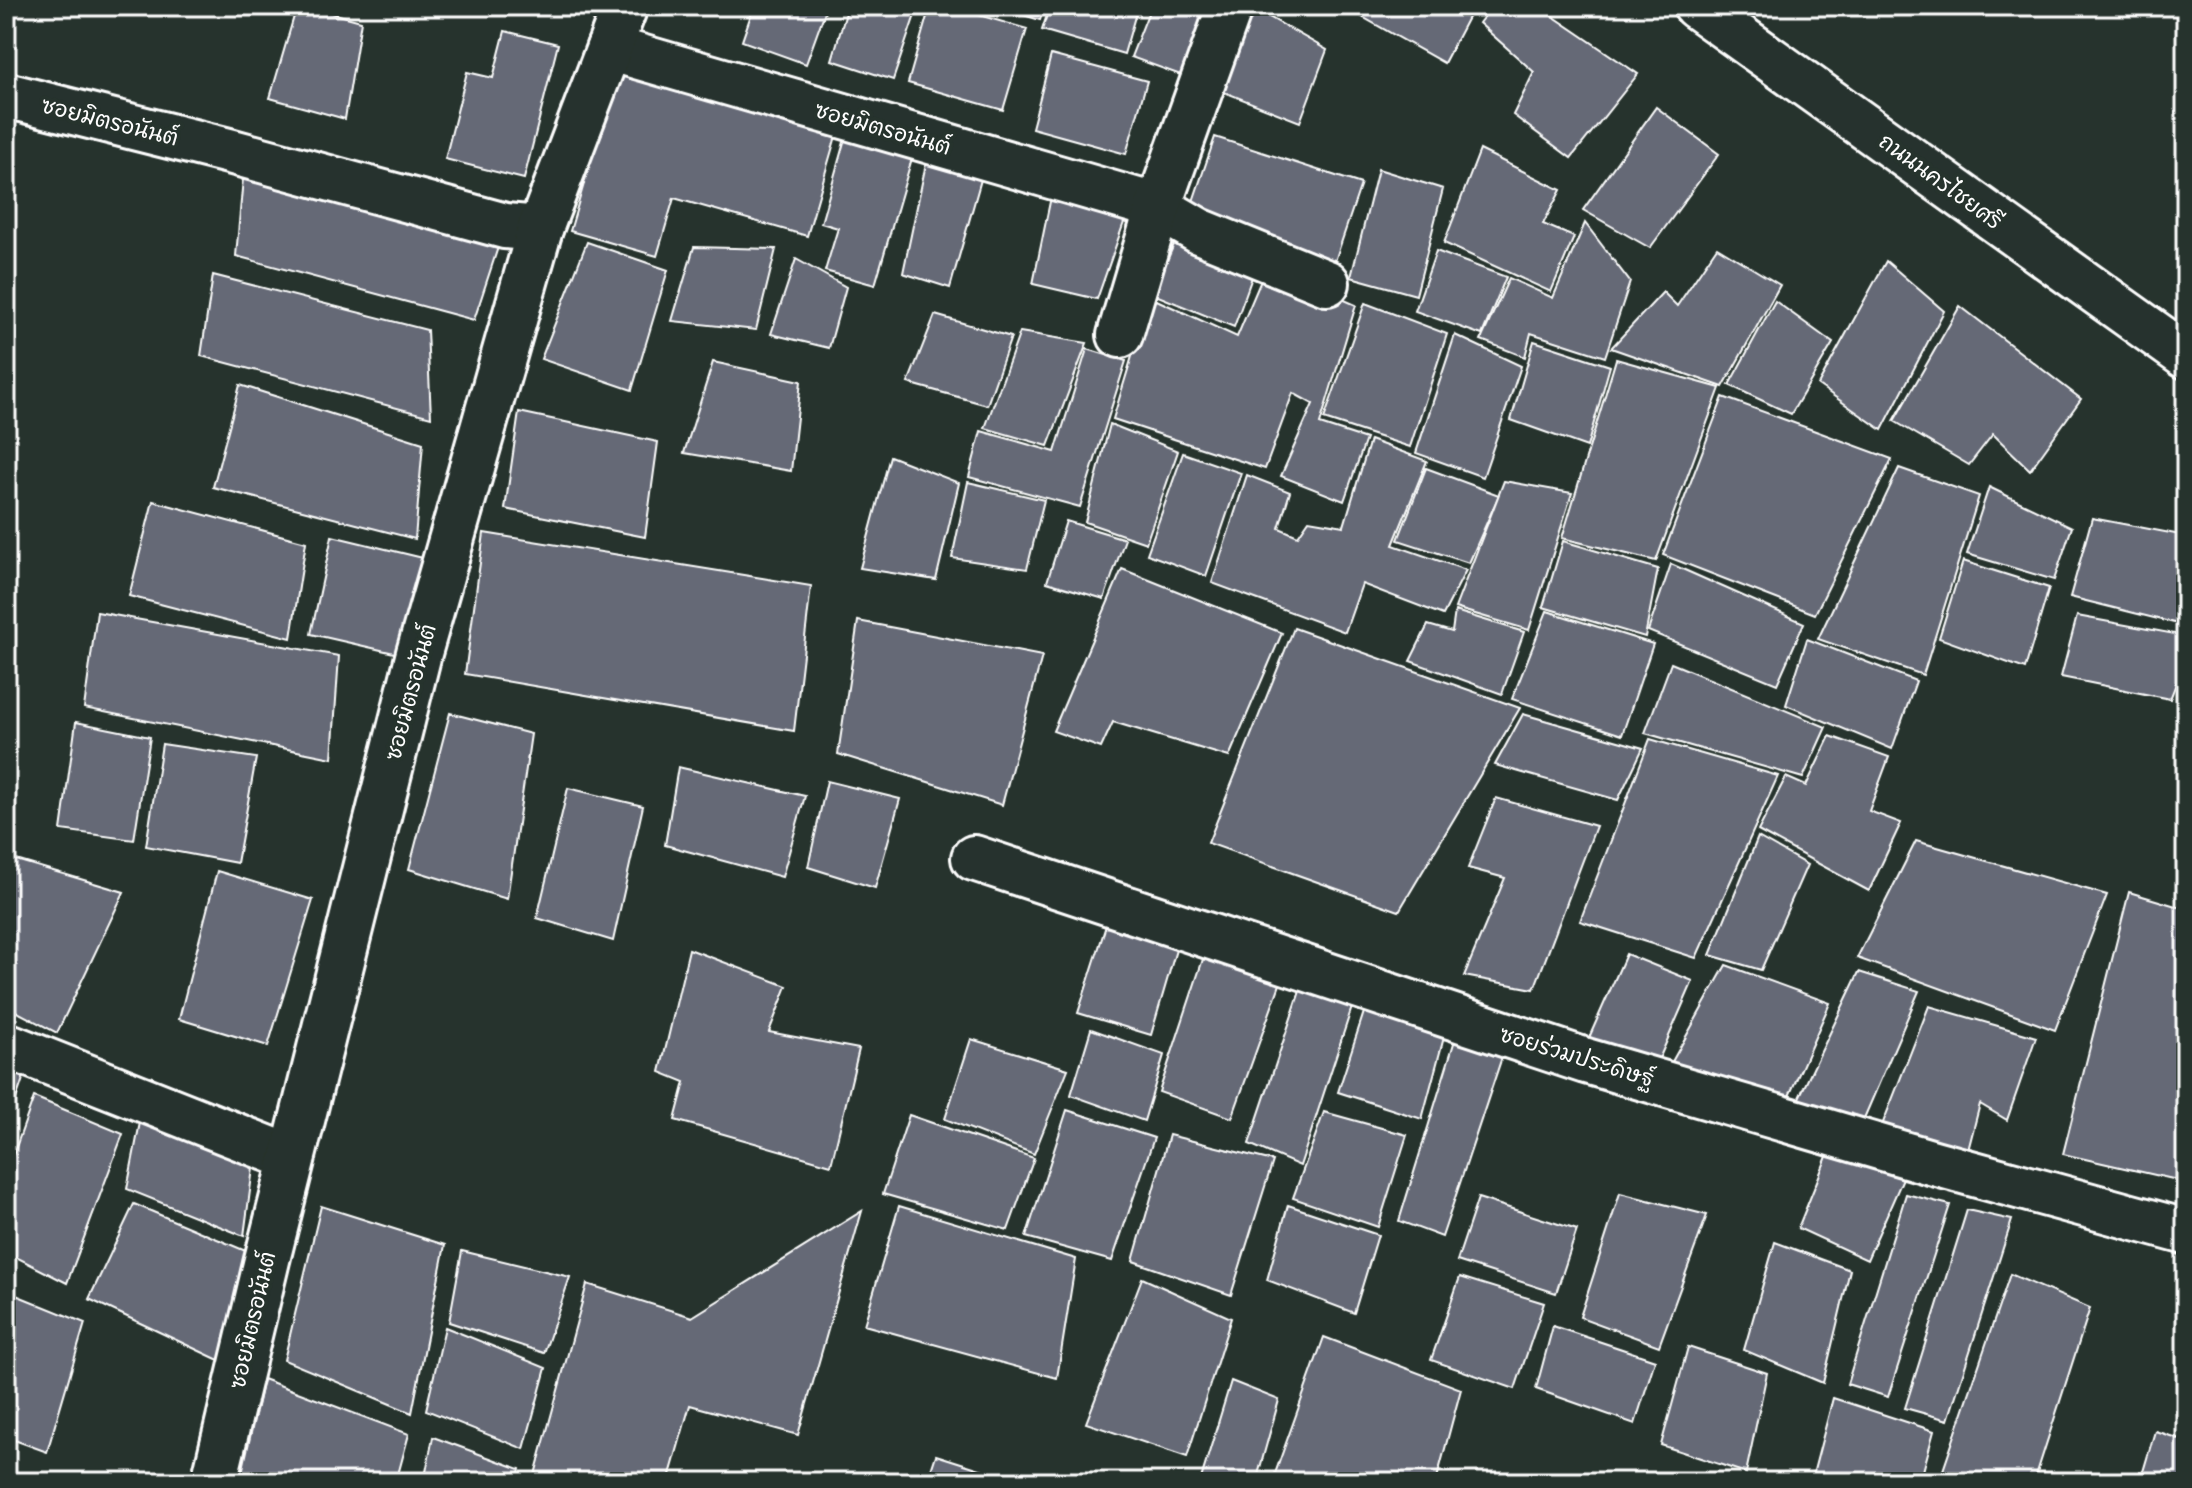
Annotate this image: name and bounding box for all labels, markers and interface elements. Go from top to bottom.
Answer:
street label: ซอยมิตรอนันต์ [38,90,181,153]
street label: ซอยมิตรอนันต์ [811,95,954,162]
street label: ถนนนครไชยศรี [1873,127,2008,236]
street label: ซอยมิตรอนันต์ [378,621,443,764]
street label: ซอยร่วมประดิษฐ์ [1496,1019,1658,1094]
street label: ซอยมิตรอนันต์ [223,1248,282,1392]

